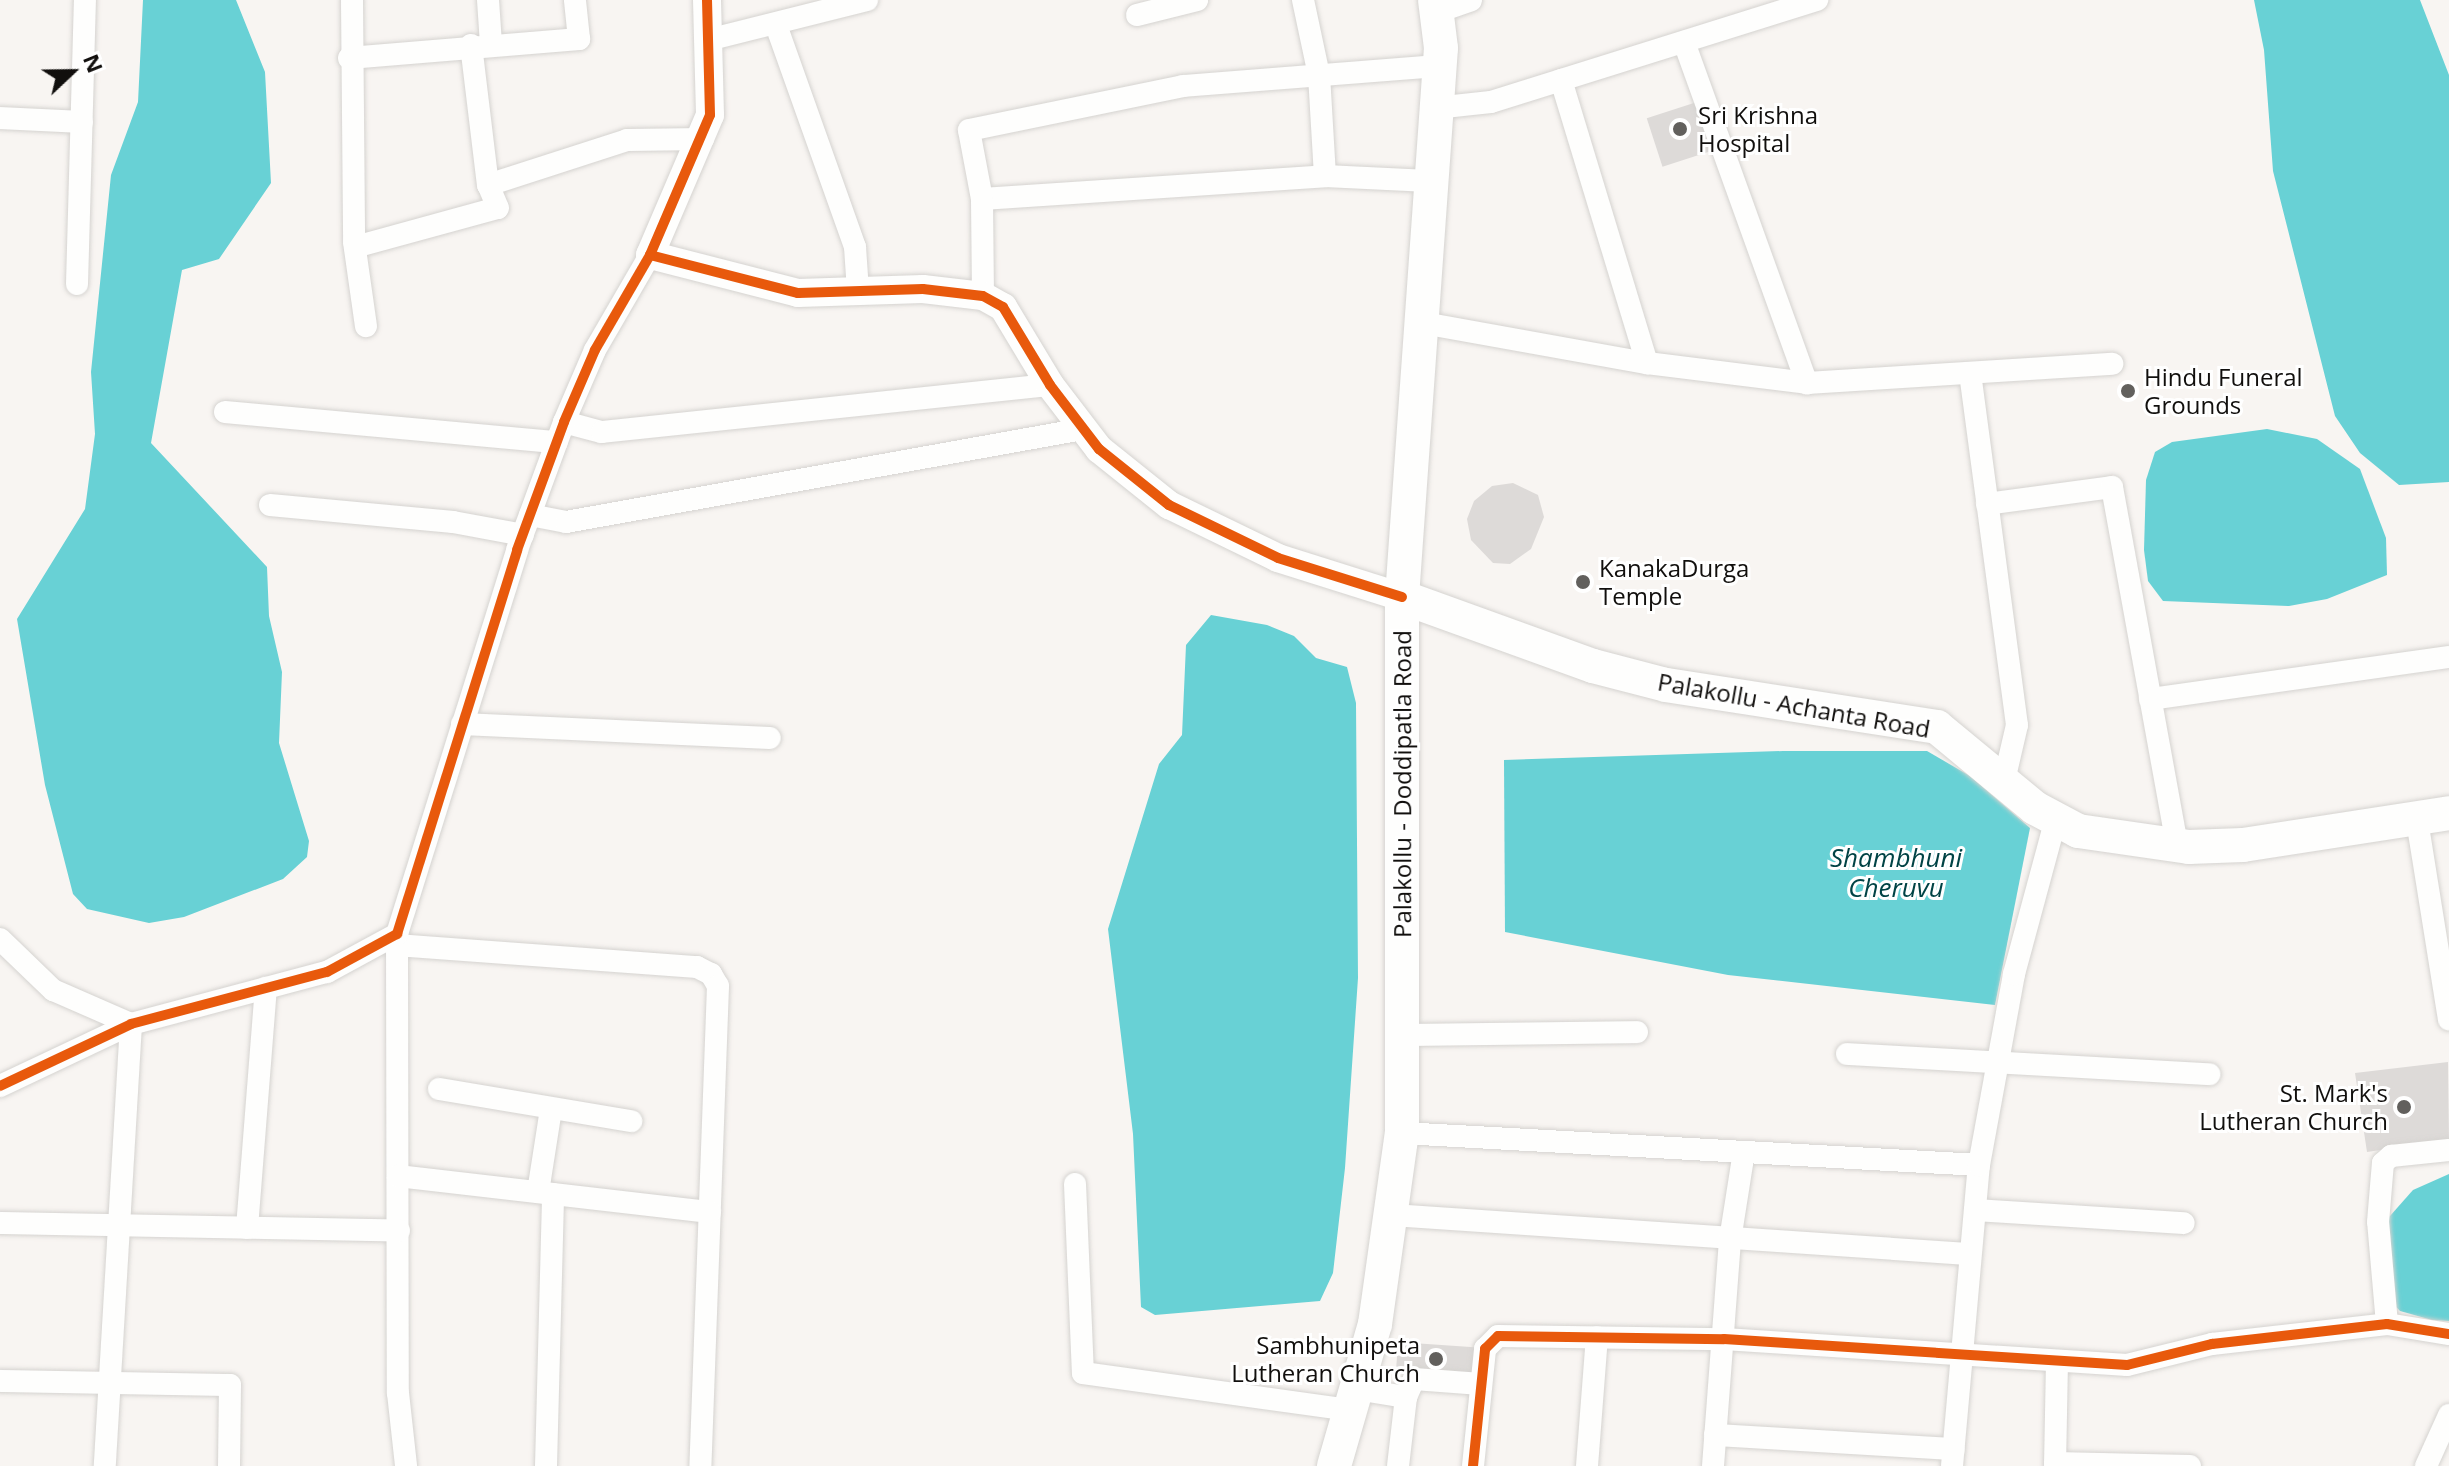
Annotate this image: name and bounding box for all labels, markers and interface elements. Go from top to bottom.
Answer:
north arrow [32,32,112,112]
text: N [77,49,112,77]
place label: Sri Krishna Hospital [1698,101,1818,157]
marker: Sri Krishna Hospital [1669,118,1691,140]
place label: Hindu Funeral Grounds [2144,363,2303,419]
marker: Hindu Funeral Grounds [2119,382,2137,400]
place label: KanakaDurga Temple [1599,554,1749,610]
marker: KanakaDurga Temple [1574,573,1592,591]
street label: Palakollu - Doddipatla Road [1388,630,1416,938]
street label: Palakollu - Achanta Road [1656,667,1932,743]
water label: Shambhuni Cheruvu [1830,842,1962,904]
place label: St. Mark's Lutheran Church [2199,1079,2388,1135]
marker: St. Mark's Lutheran Church [2395,1098,2413,1116]
place label: Sambhunipeta Lutheran Church [1231,1331,1420,1387]
marker: Sambhunipeta Lutheran Church [1427,1350,1445,1368]

